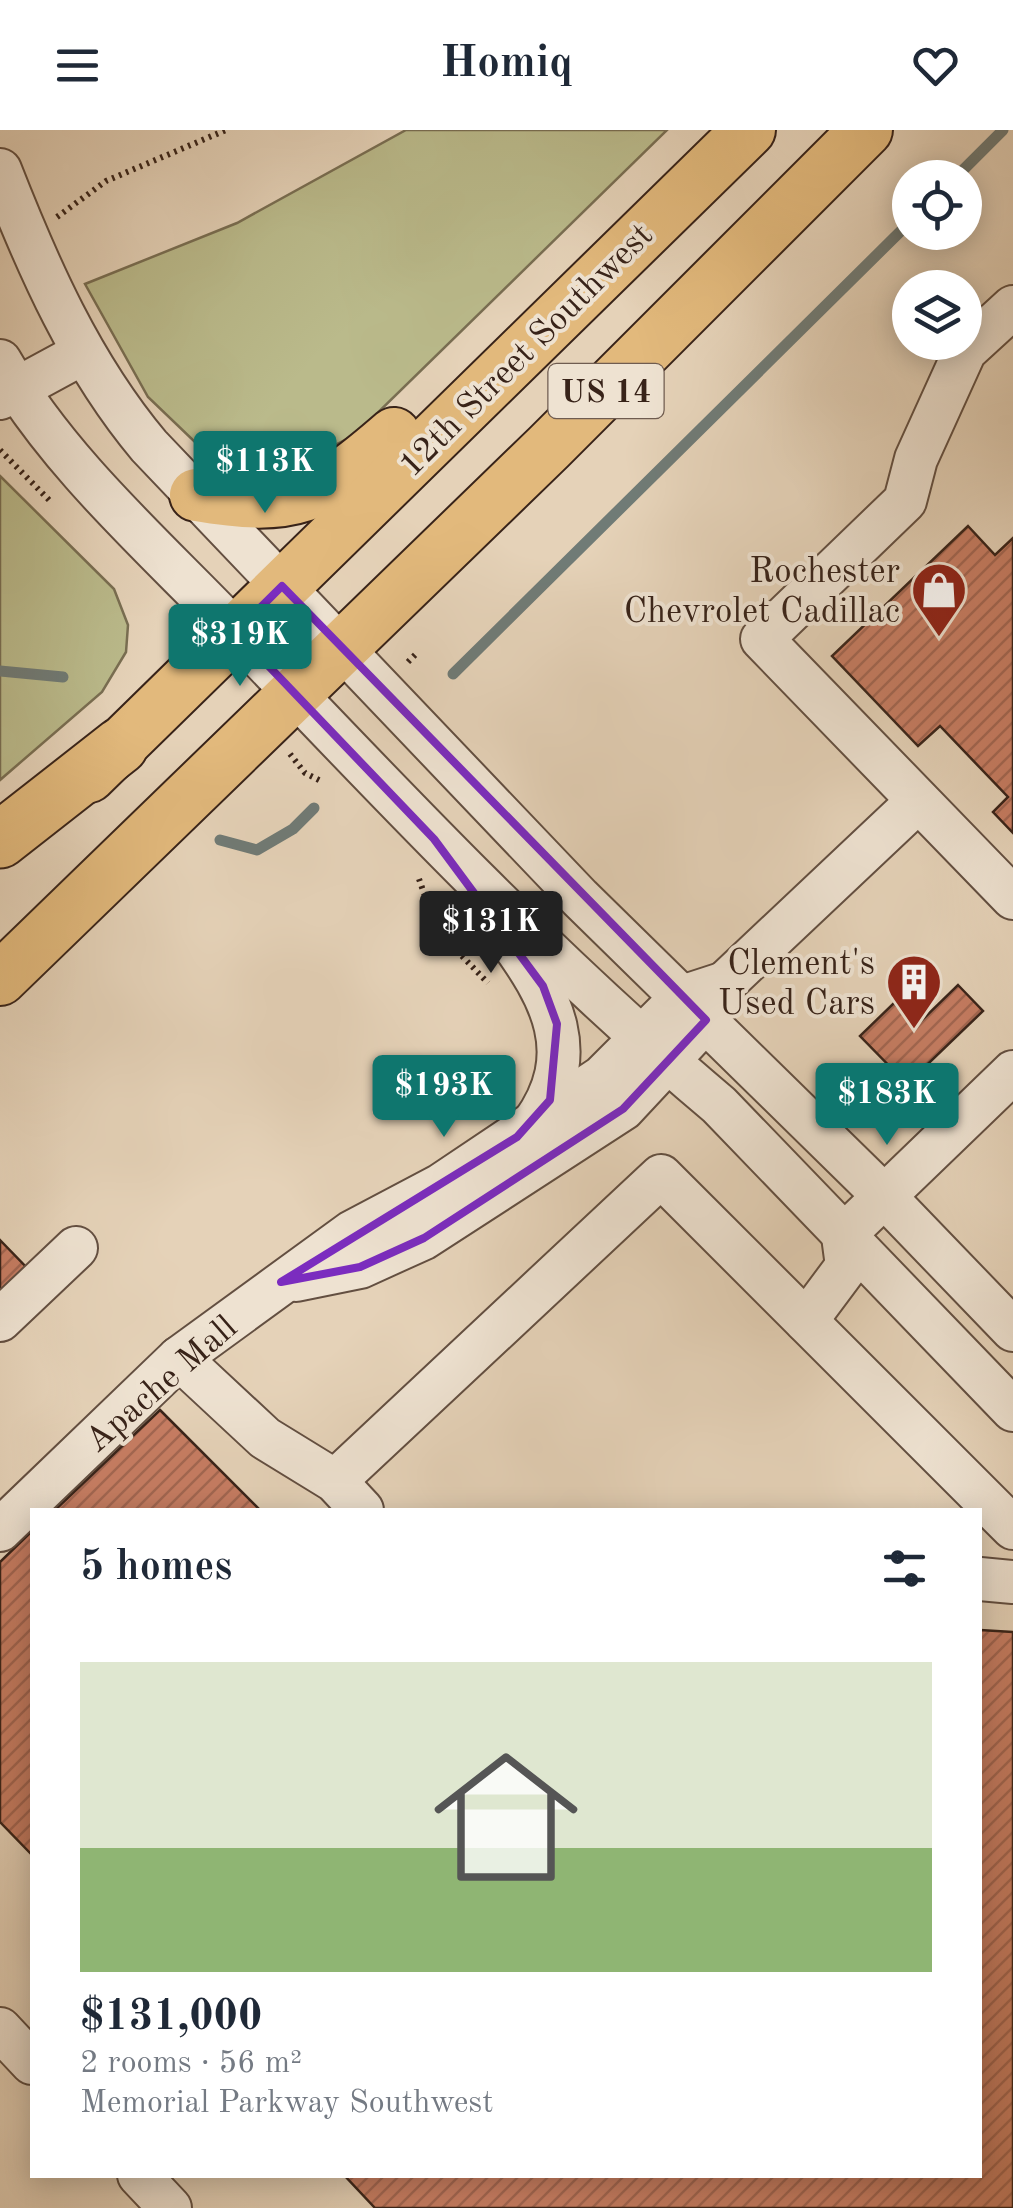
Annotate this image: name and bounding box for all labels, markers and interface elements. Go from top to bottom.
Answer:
icon: menu [50,38,105,93]
icon: heart [908,38,963,93]
text: Homiq [440,42,573,87]
map controls [892,160,982,360]
button: locate [892,160,982,250]
street label: 12th Street Southwest [393,217,660,484]
button: layers [892,270,982,360]
road number: US 14 [548,364,664,418]
pin: $113K [195,431,335,516]
text: $113K [216,447,314,479]
place label: Rochester Chevrolet Cadillac [624,555,900,630]
shop icon: Rochester Chevrolet Cadillac [909,560,969,639]
pin: $319K [170,604,310,689]
text: $319K [191,620,289,652]
pin: $131K [421,891,561,976]
text: $131K [442,907,540,939]
place label: Clement's Used Cars [718,947,875,1022]
building icon: Clement's Used Cars [884,952,944,1031]
pin: $193K [374,1055,514,1140]
pin: $183K [817,1063,957,1148]
text: $193K [395,1071,493,1103]
text: $183K [838,1079,936,1111]
street label: Apache Mall [79,1310,244,1460]
icon: filters [877,1541,932,1596]
text: 5 homes [80,1547,232,1589]
icon: home [416,1727,596,1907]
text: $131,000 [80,1997,262,2039]
text: 2 rooms · 56 m² [80,2048,302,2080]
text: Memorial Parkway Southwest [80,2088,493,2120]

